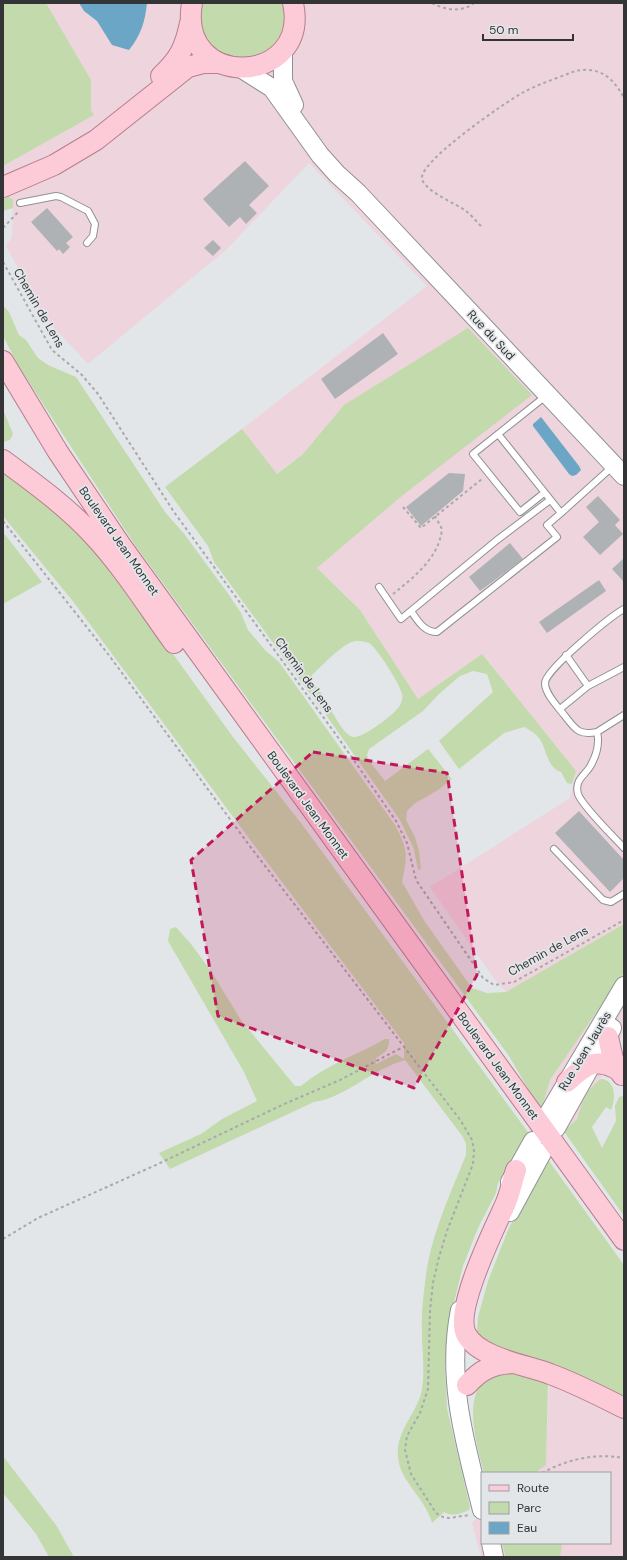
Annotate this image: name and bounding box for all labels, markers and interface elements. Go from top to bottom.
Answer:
scale bar [483,16,573,42]
text: 50 m [489,22,518,38]
street label: Chemin de Lens [10,265,68,351]
street label: Rue du Sud [464,307,518,363]
street label: Boulevard Jean Monnet [75,483,163,599]
street label: Chemin de Lens [271,634,337,716]
street label: Boulevard Jean Monnet [263,748,353,862]
street label: Chemin de Lens [505,922,591,980]
street label: Rue Jean Jaurès [555,1008,615,1094]
street label: Boulevard Jean Monnet [453,1009,543,1123]
legend [481,1472,611,1544]
text: Route [517,1480,549,1496]
text: Parc [517,1500,541,1516]
text: Eau [517,1520,537,1536]

